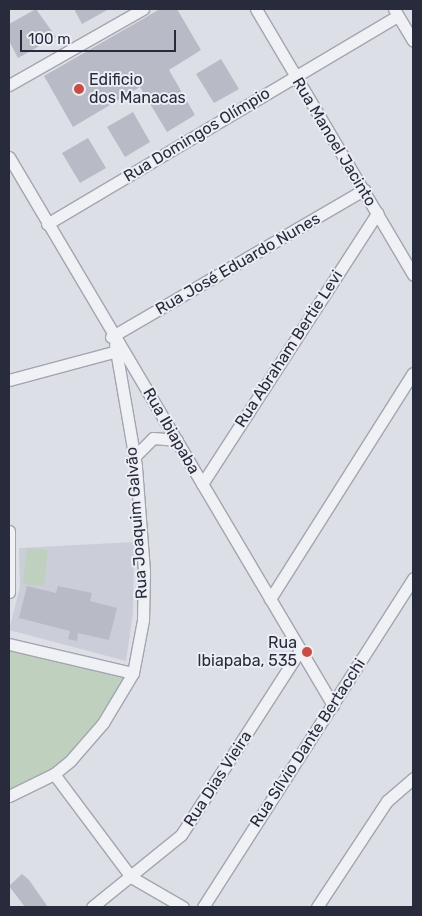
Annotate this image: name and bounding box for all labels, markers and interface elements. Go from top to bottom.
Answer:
scale bar [22,20,179,52]
text: 100 m [28,30,70,48]
place label: Edificio dos Manacas [89,70,186,108]
street label: Rua Manoel Jacinto [288,74,380,210]
marker: Edificio dos Manacas [73,83,85,95]
street label: Rua Domingos Olímpio [120,84,274,186]
street label: Rua José Eduardo Nunes [152,209,324,319]
street label: Rua Abraham Bertie Levi [231,267,347,431]
street label: Rua Ibiapaba [139,385,203,477]
street label: Rua Joaquim Galvão [122,446,152,600]
place label: Rua Ibiapaba, 535 [197,633,297,671]
marker: Rua Ibiapaba, 535 [301,646,313,658]
street label: Rua Sílvio Dante Bertacchi [246,655,370,831]
street label: Rua Dias Vieira [180,727,256,831]

